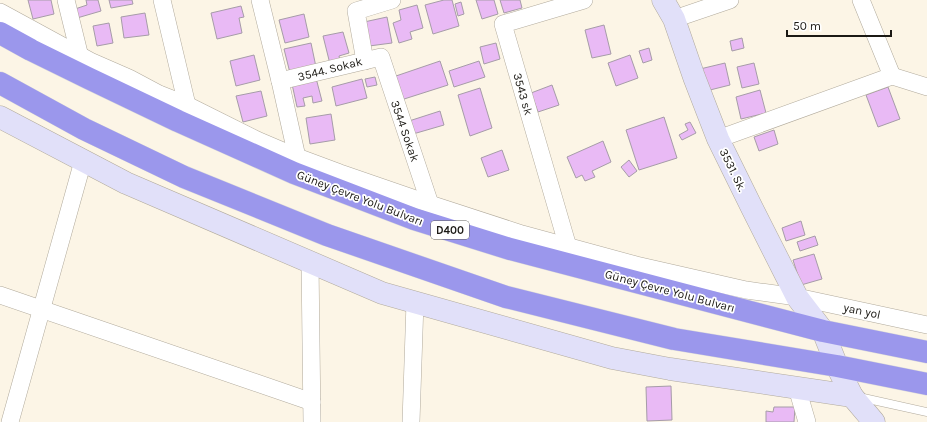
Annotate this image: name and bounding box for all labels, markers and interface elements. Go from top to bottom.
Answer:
scale bar [787,12,891,38]
text: 50 m [793,19,821,33]
street label: 3544. Sokak [296,54,364,84]
street label: 3543 sk [510,71,536,117]
street label: 3544 Sokak [388,98,422,164]
street label: 3531. Sk. [717,146,749,194]
street label: Güney Çevre Yolu Bulvarı [295,167,425,229]
road number: D400 [431,221,469,239]
street label: Güney Çevre Yolu Bulvarı [603,267,737,315]
street label: yan yol [841,300,882,322]

